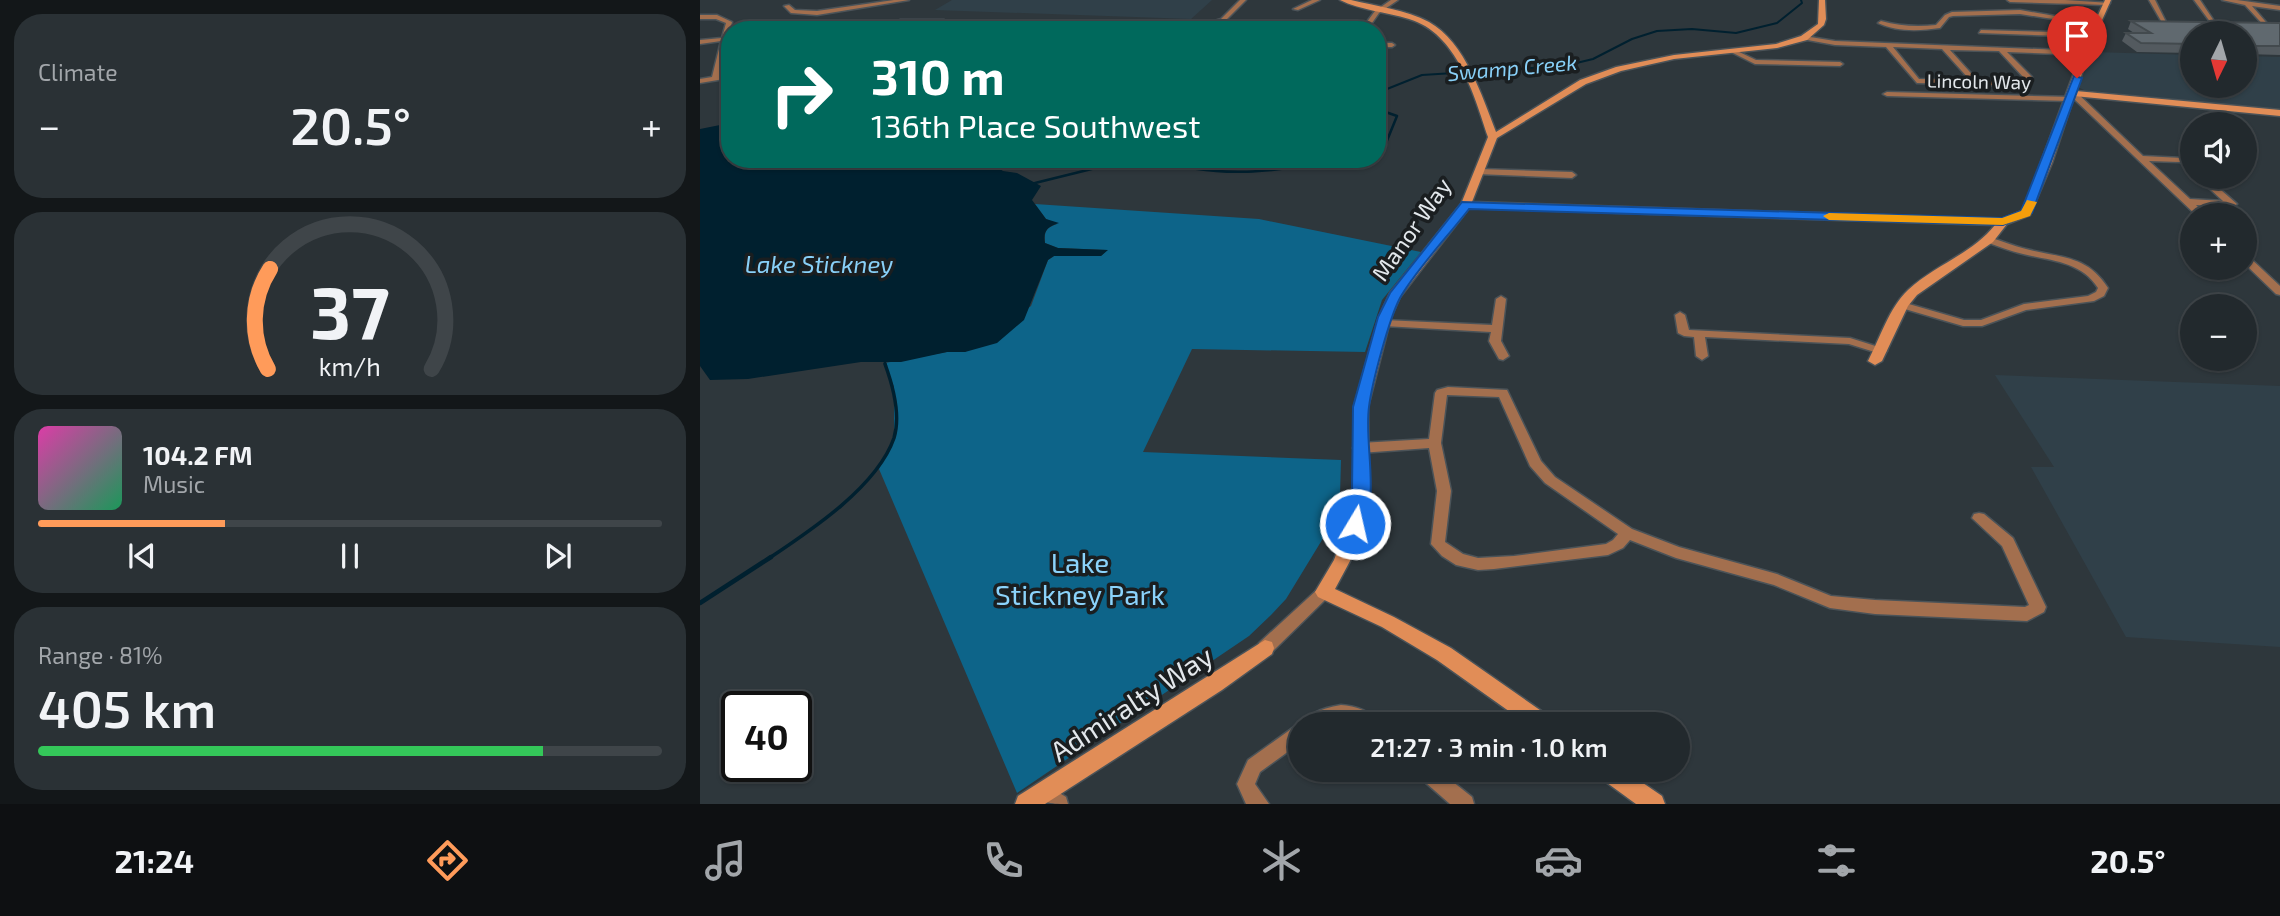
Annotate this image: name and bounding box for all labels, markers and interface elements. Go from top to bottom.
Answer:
pin [2047,6,2107,78]
icon: arrive [2058,17,2096,55]
north arrow [2180,21,2258,98]
map controls [2180,21,2257,371]
text: 310 m [871,46,1005,105]
icon: right [756,49,847,140]
water label: Swamp Creek [1446,49,1578,85]
text: Climate [38,58,118,86]
street label: Lincoln Way [1927,69,2031,93]
text: 20.5° [290,93,411,155]
text: − [38,102,60,148]
text: + [641,102,662,148]
text: 136th Place Southwest [871,106,1200,144]
button: sound [2180,112,2257,189]
street label: Manor Way [1365,172,1457,286]
button: + [2180,203,2257,280]
water label: Lake Stickney [745,249,893,278]
text: 37 [310,267,390,355]
button: − [2180,294,2257,371]
text: km/h [319,351,381,381]
text: 104.2 FM [143,439,253,470]
text: Music [143,470,205,498]
position arrow [1318,487,1392,561]
icon: previous [123,537,161,575]
icon: pause [331,537,369,575]
icon: next [539,537,577,575]
park label: Lake Stickney Park [995,545,1165,611]
street label: Admiralty Way [1043,638,1219,768]
text: Range · 81% [38,641,163,669]
text: 405 km [38,676,216,738]
speed limit sign: 40 [721,691,812,782]
text: 21:27 · 3 min · 1.0 km [1370,731,1608,762]
icon: directions [423,836,472,885]
icon: music [701,836,750,885]
icon: phone [979,836,1028,885]
icon: climate [1257,836,1306,885]
icon: car [1534,836,1583,885]
icon: filters [1812,836,1861,885]
text: 21:24 [114,841,194,879]
text: 20.5° [2090,841,2165,879]

